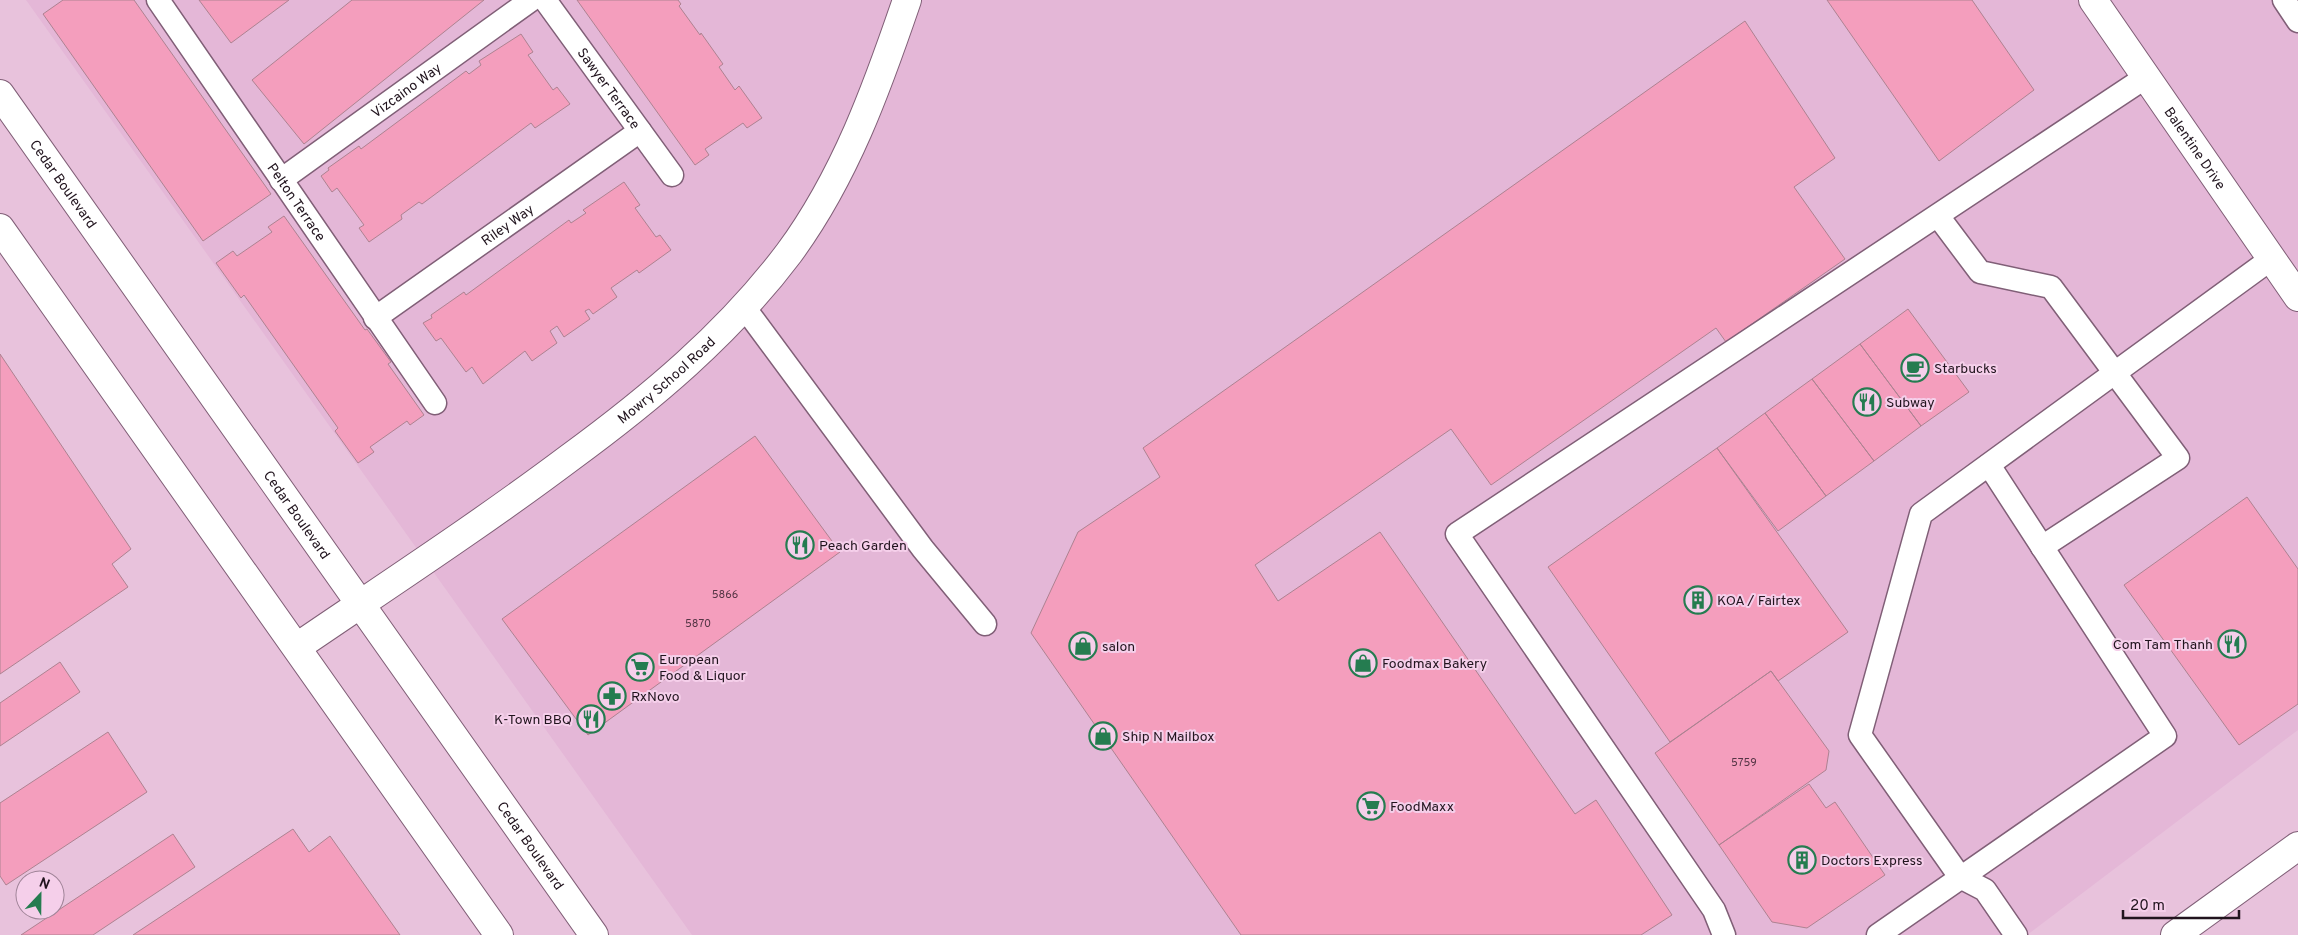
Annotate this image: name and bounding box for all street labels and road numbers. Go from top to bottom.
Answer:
street label: Sawyer Terrace [573,45,643,133]
street label: Vizcaino Way [368,60,445,122]
street label: Balentine Drive [2160,104,2228,194]
street label: Cedar Boulevard [25,137,99,232]
street label: Pelton Terrace [263,160,328,245]
street label: Riley Way [479,201,538,250]
street label: Mowry School Road [615,334,720,428]
street label: Cedar Boulevard [259,468,333,563]
street label: Cedar Boulevard [492,799,567,894]

